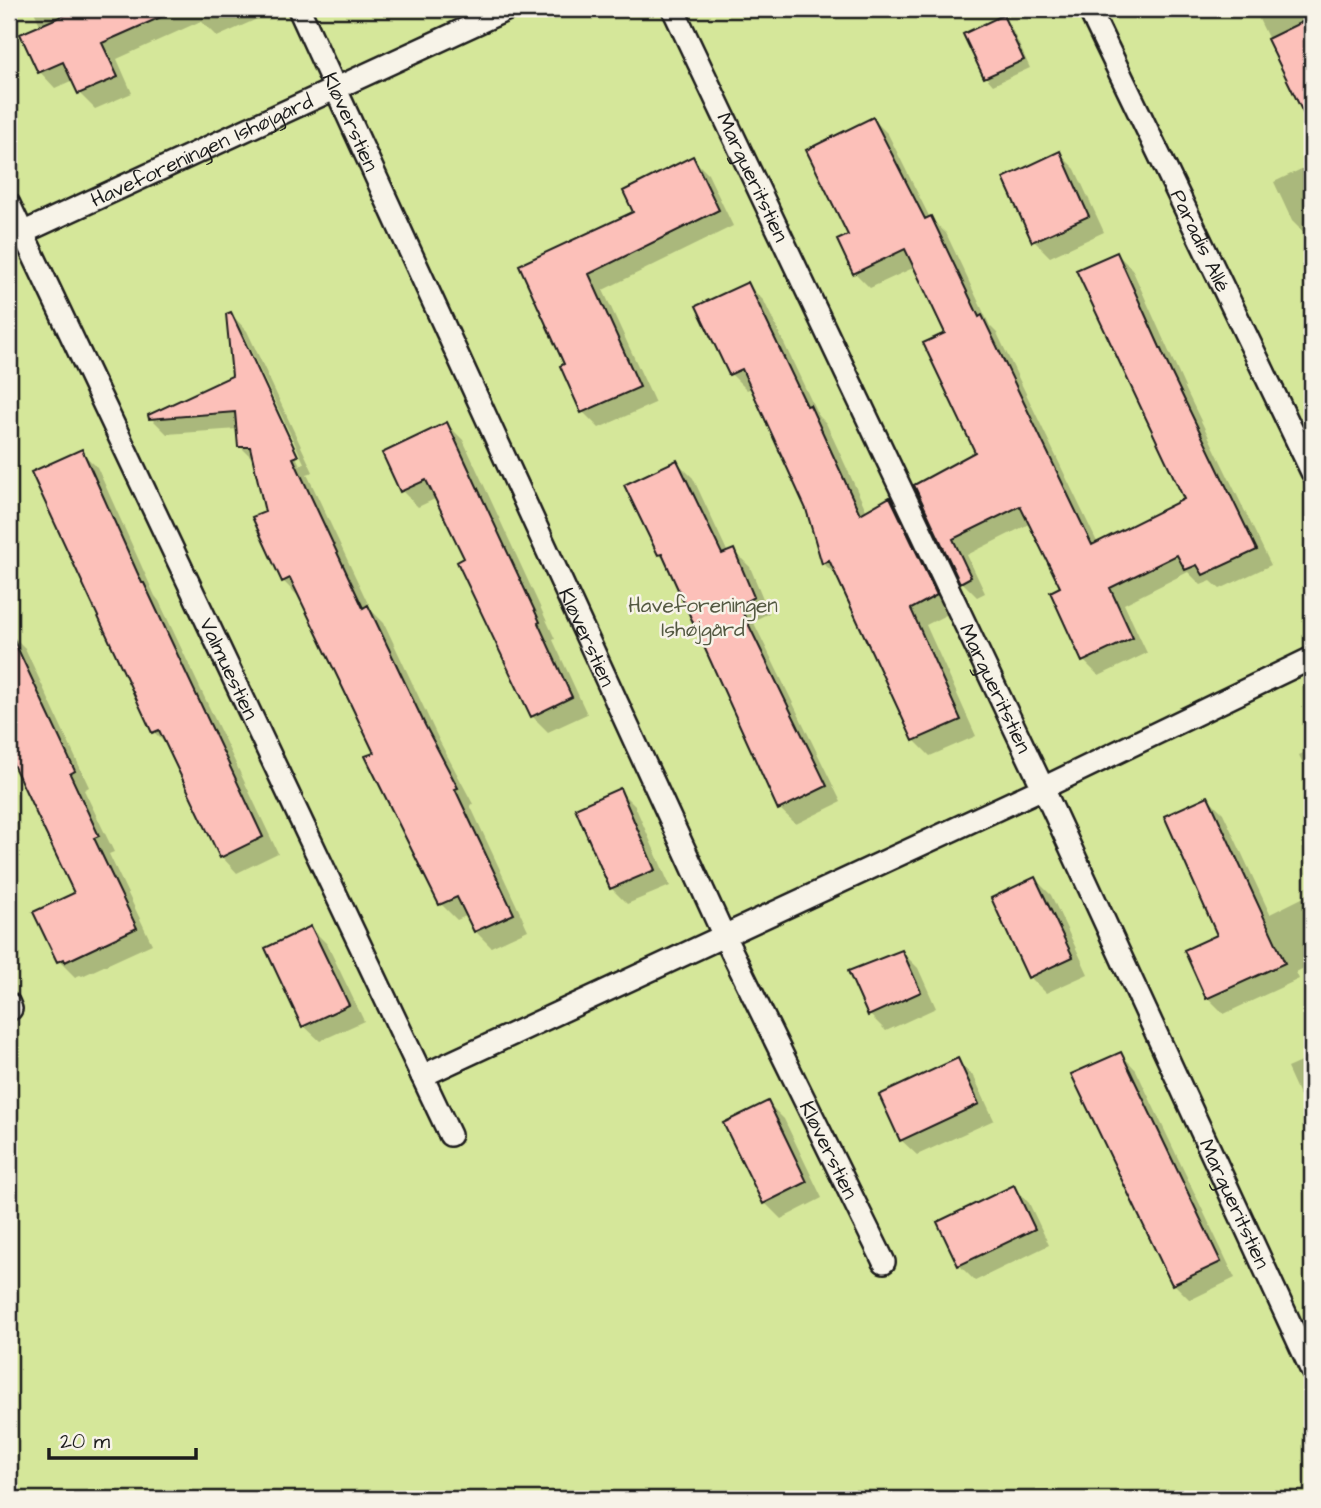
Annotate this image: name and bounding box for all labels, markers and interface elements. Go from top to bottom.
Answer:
street label: Kløverstien [315,68,385,176]
street label: Haveforeningen Ishøjgård [86,87,318,214]
street label: Margueritstien [709,108,795,247]
street label: Paradis Allé [1163,185,1237,297]
street label: Kløverstien [551,583,622,691]
park label: Haveforeningen Ishøjgård [628,591,778,646]
street label: Valmuestien [192,613,265,725]
street label: Margueritstien [952,619,1038,758]
street label: Kløverstien [792,1096,865,1204]
street label: Margueritstien [1192,1134,1277,1273]
scale bar [49,1417,196,1461]
text: 20 m [60,1427,111,1456]

